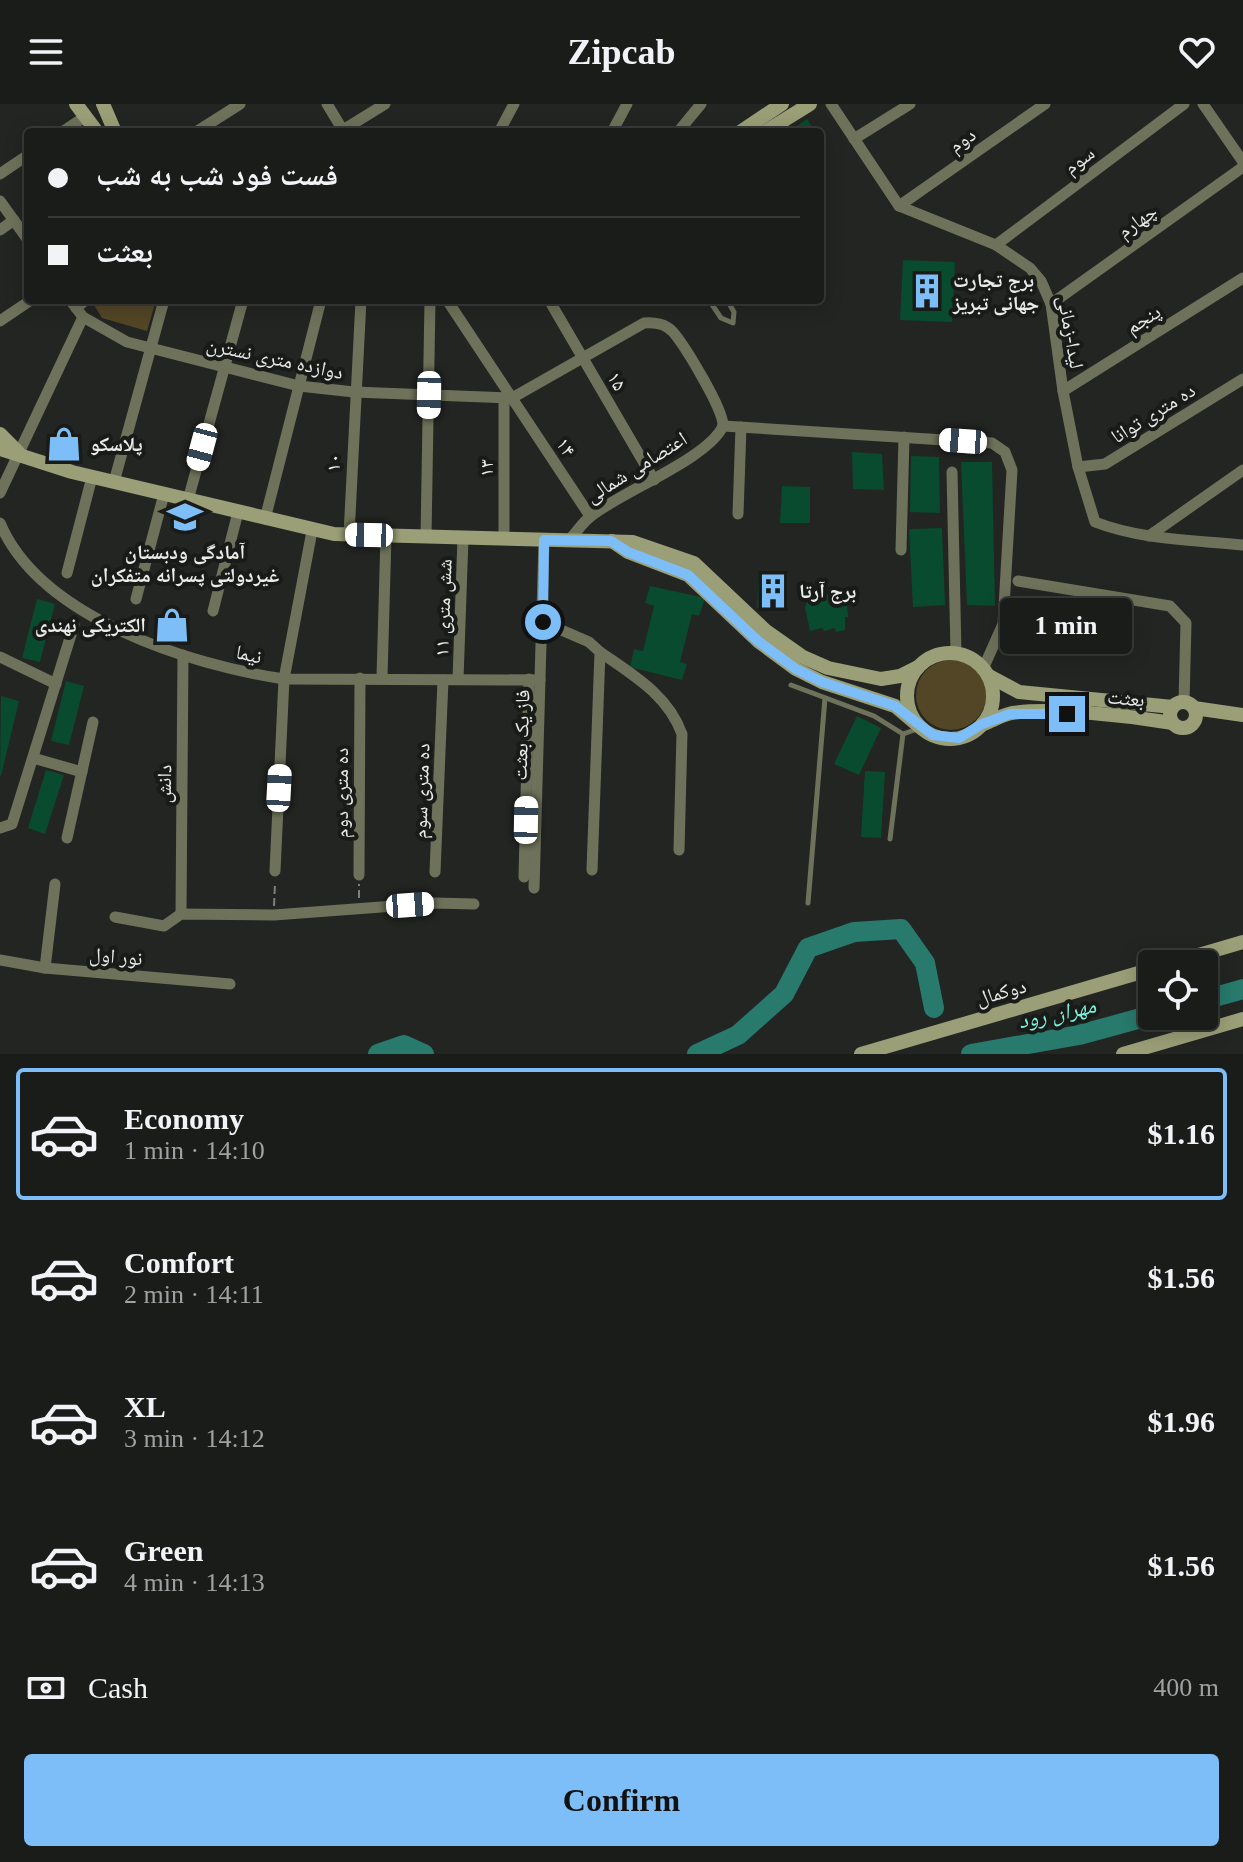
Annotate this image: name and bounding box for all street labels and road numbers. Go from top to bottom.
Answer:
street label: دوم [944,123,981,159]
street label: سوم [1059,141,1100,181]
street label: چهارم [1113,200,1163,245]
street label: لیدا-زمانی [1053,294,1088,370]
street label: پنجم [1122,300,1166,341]
street label: دوازده متری نسترن [204,333,345,384]
street label: ۱۵ [603,368,631,394]
street label: ده متری توانا [1107,379,1200,448]
street label: اعتصامی شمالی [581,427,691,508]
street label: ۱۴ [552,433,580,461]
street label: ۱۰ [322,454,344,472]
street label: ۱۳ [475,459,497,477]
street label: ۱۱ شش متری [430,559,457,658]
street label: نیما [234,640,264,668]
street label: بعثت [1106,685,1146,711]
street label: فاز یک بعثت [508,689,534,781]
street label: ده متری سوم [408,743,437,839]
street label: ده متری دوم [330,748,355,838]
street label: دانش [153,764,176,804]
street label: نور اول [88,943,144,970]
street label: دوکمال [973,974,1029,1011]

